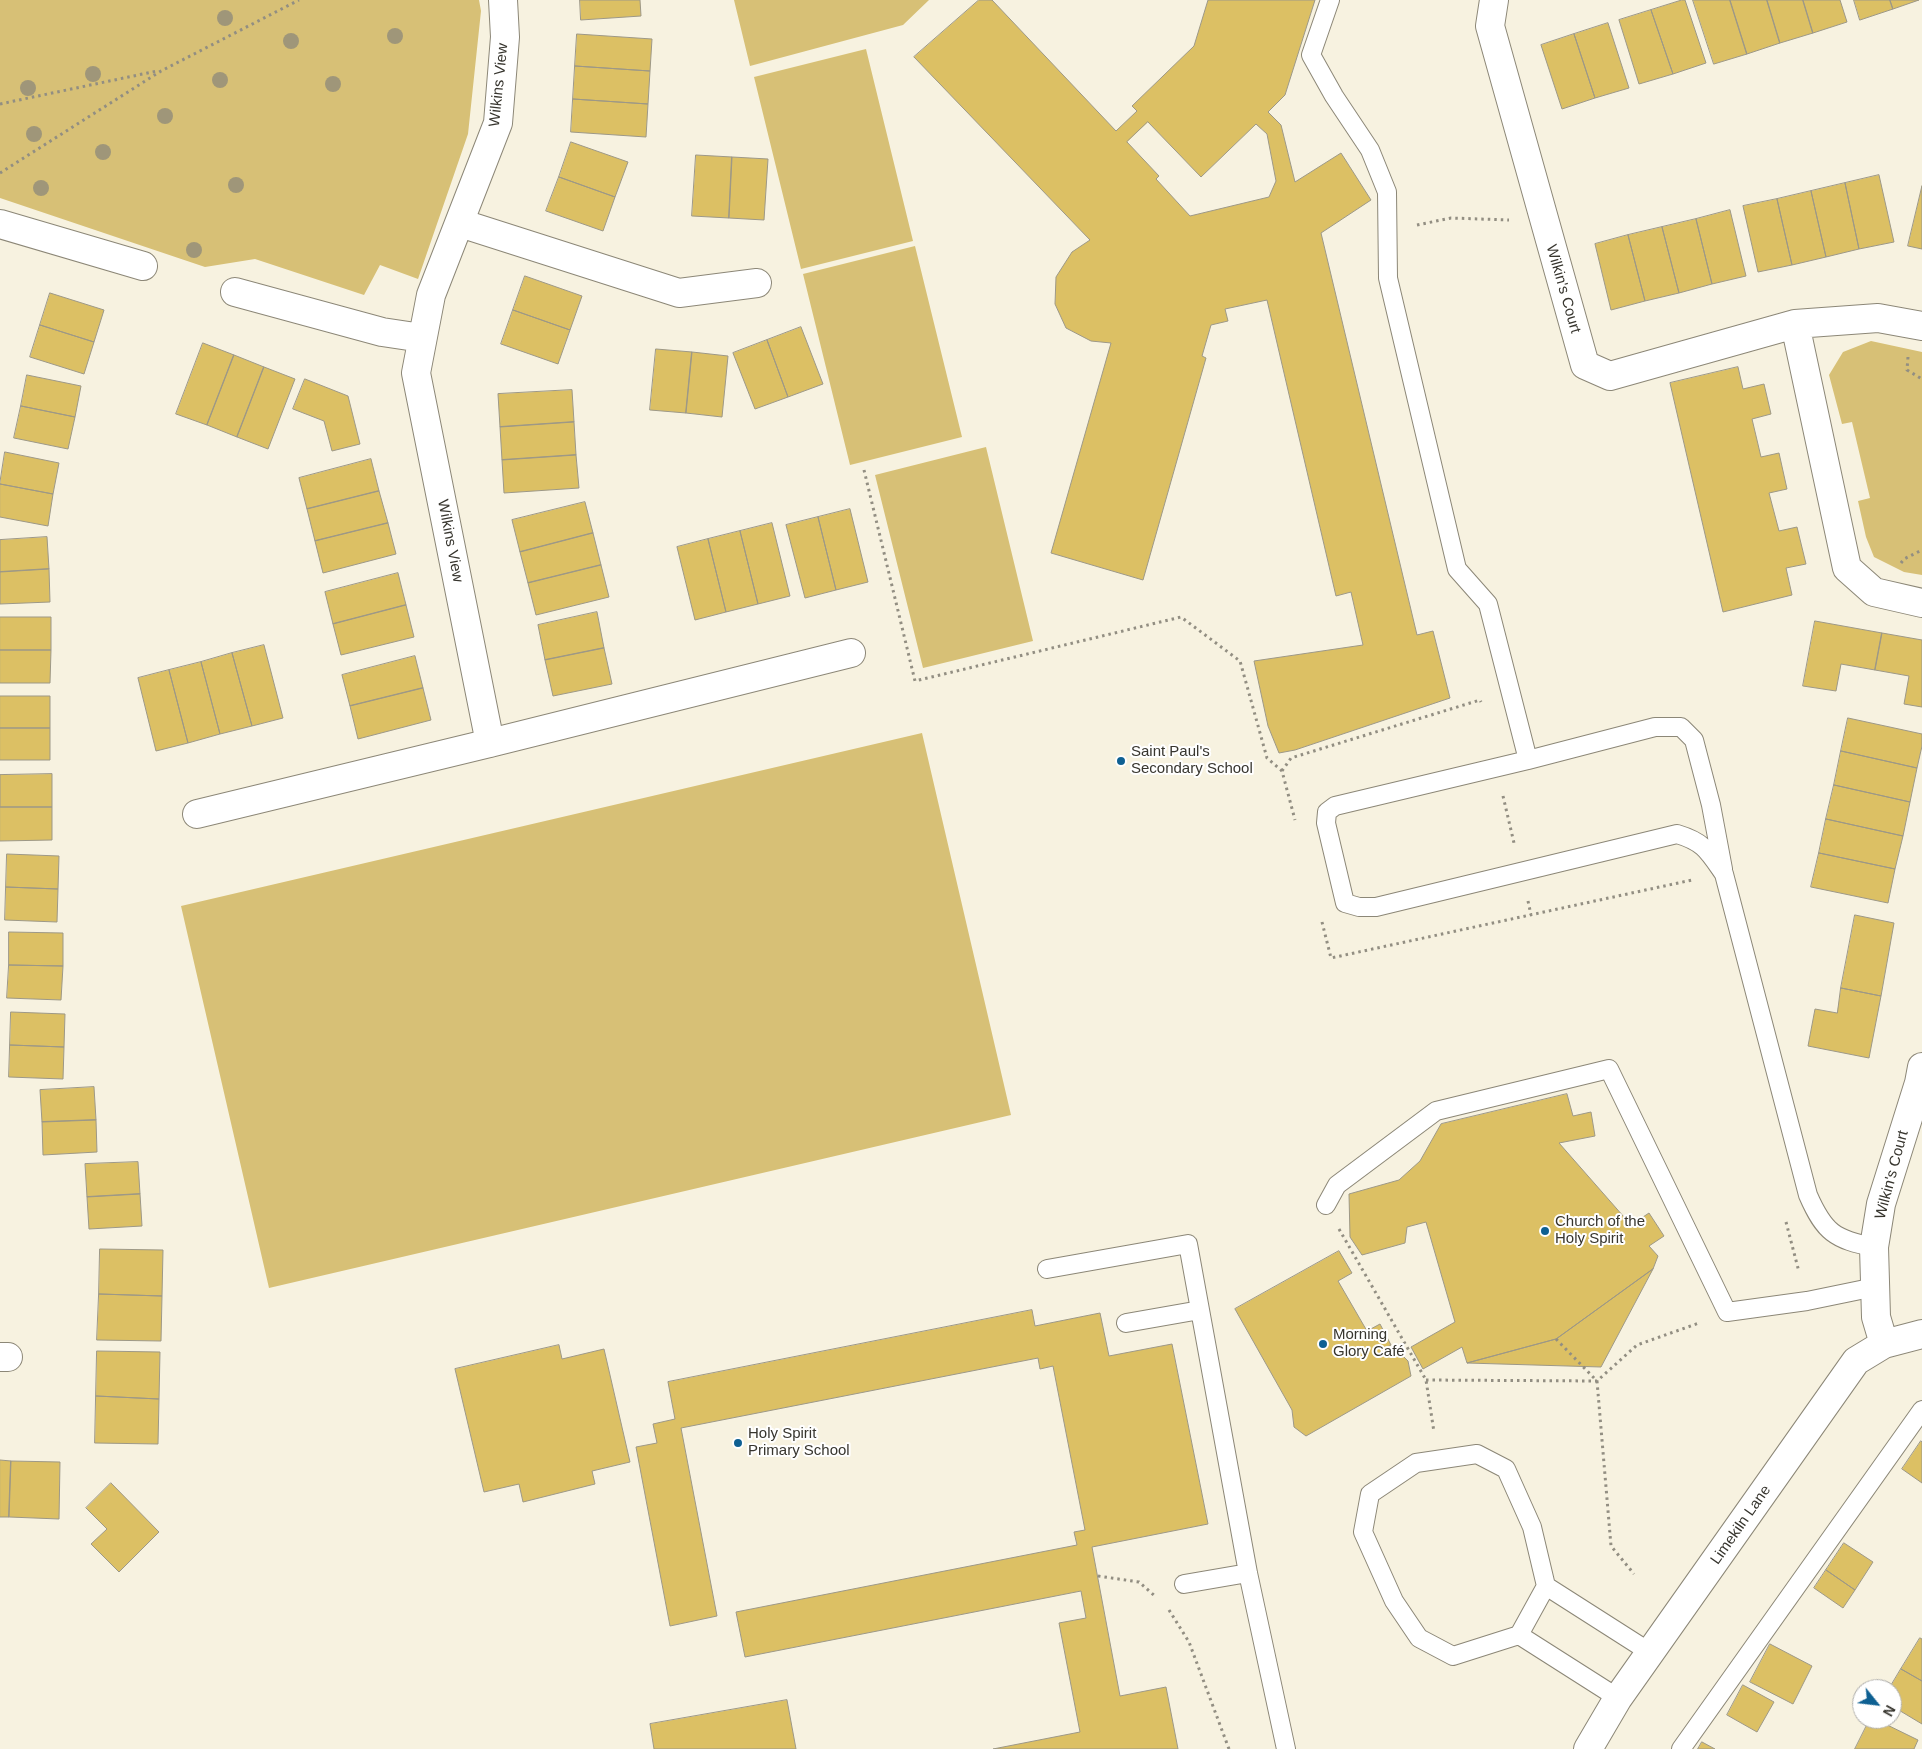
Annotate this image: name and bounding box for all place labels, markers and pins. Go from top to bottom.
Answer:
place label: Saint Paul's Secondary School [1131,743,1253,778]
marker: Saint Paul's Secondary School [1115,755,1127,767]
place label: Church of the Holy Spirit [1555,1213,1645,1248]
marker: Church of the Holy Spirit [1539,1225,1551,1237]
place label: Morning Glory Café [1333,1326,1405,1361]
marker: Morning Glory Café [1317,1338,1329,1350]
place label: Holy Spirit Primary School [748,1425,850,1460]
marker: Holy Spirit Primary School [732,1437,744,1449]

